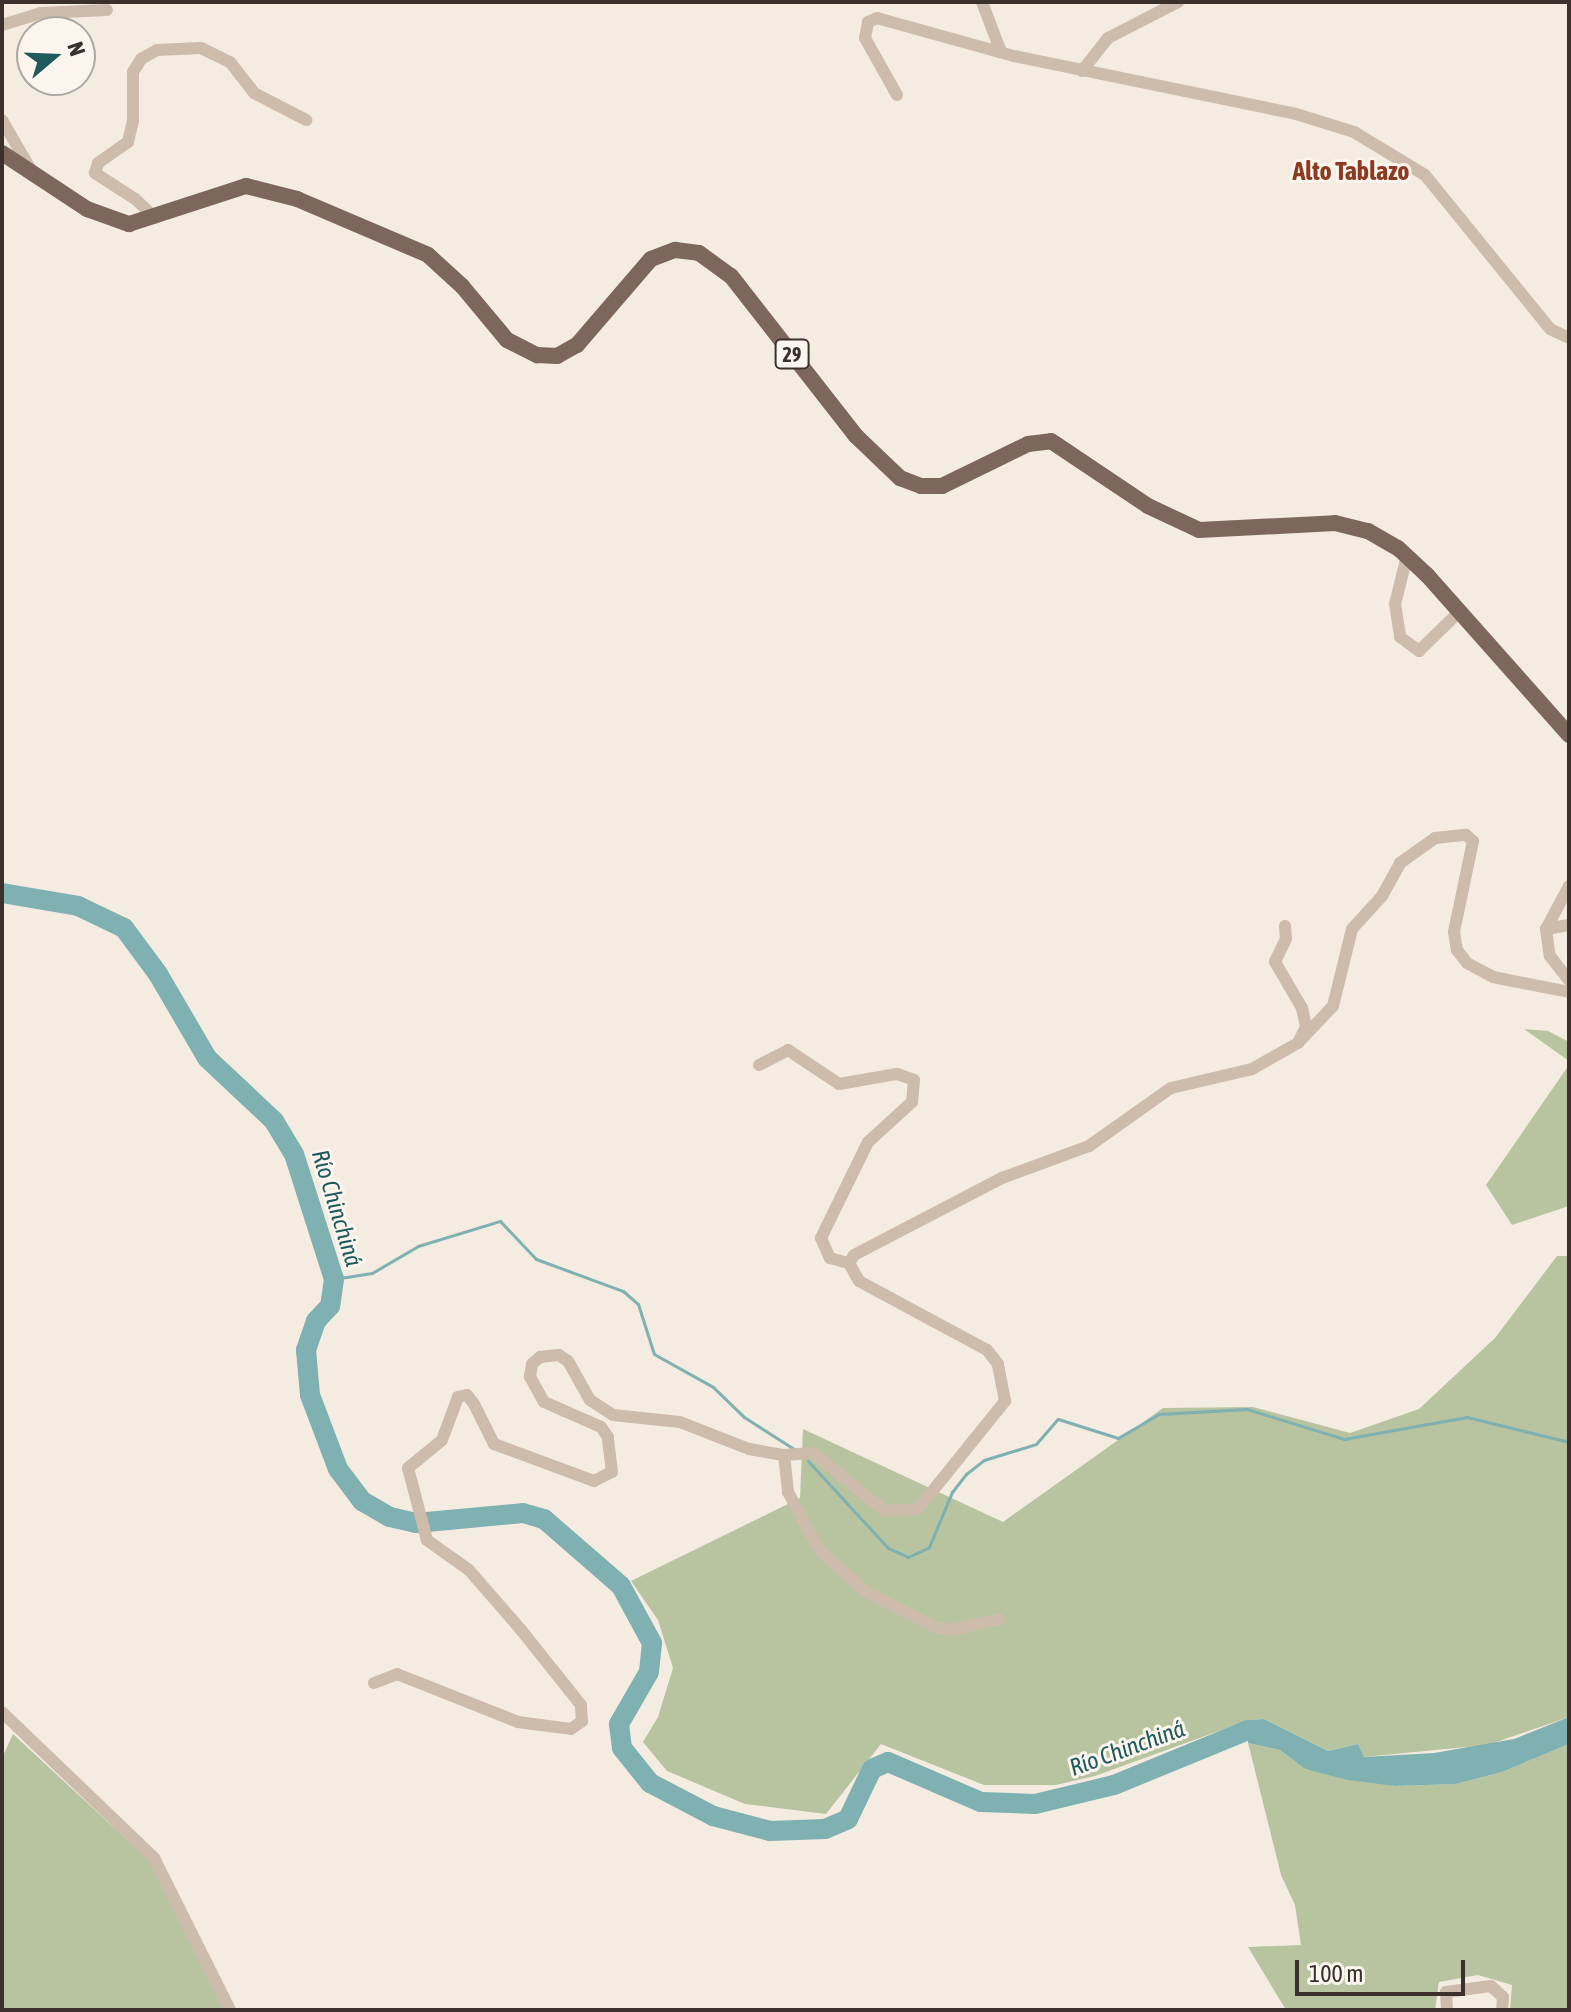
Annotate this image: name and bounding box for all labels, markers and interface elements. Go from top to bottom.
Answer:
north arrow [16,16,96,96]
text: N [62,38,91,59]
district label: Alto Tablazo [1293,156,1409,188]
road number: 29 [774,338,810,370]
water label: Río Chinchiná [306,1146,368,1270]
water label: Río Chinchiná [1065,1714,1189,1782]
scale bar [1299,1944,1469,1994]
text: 100 m [1309,1960,1363,1987]

